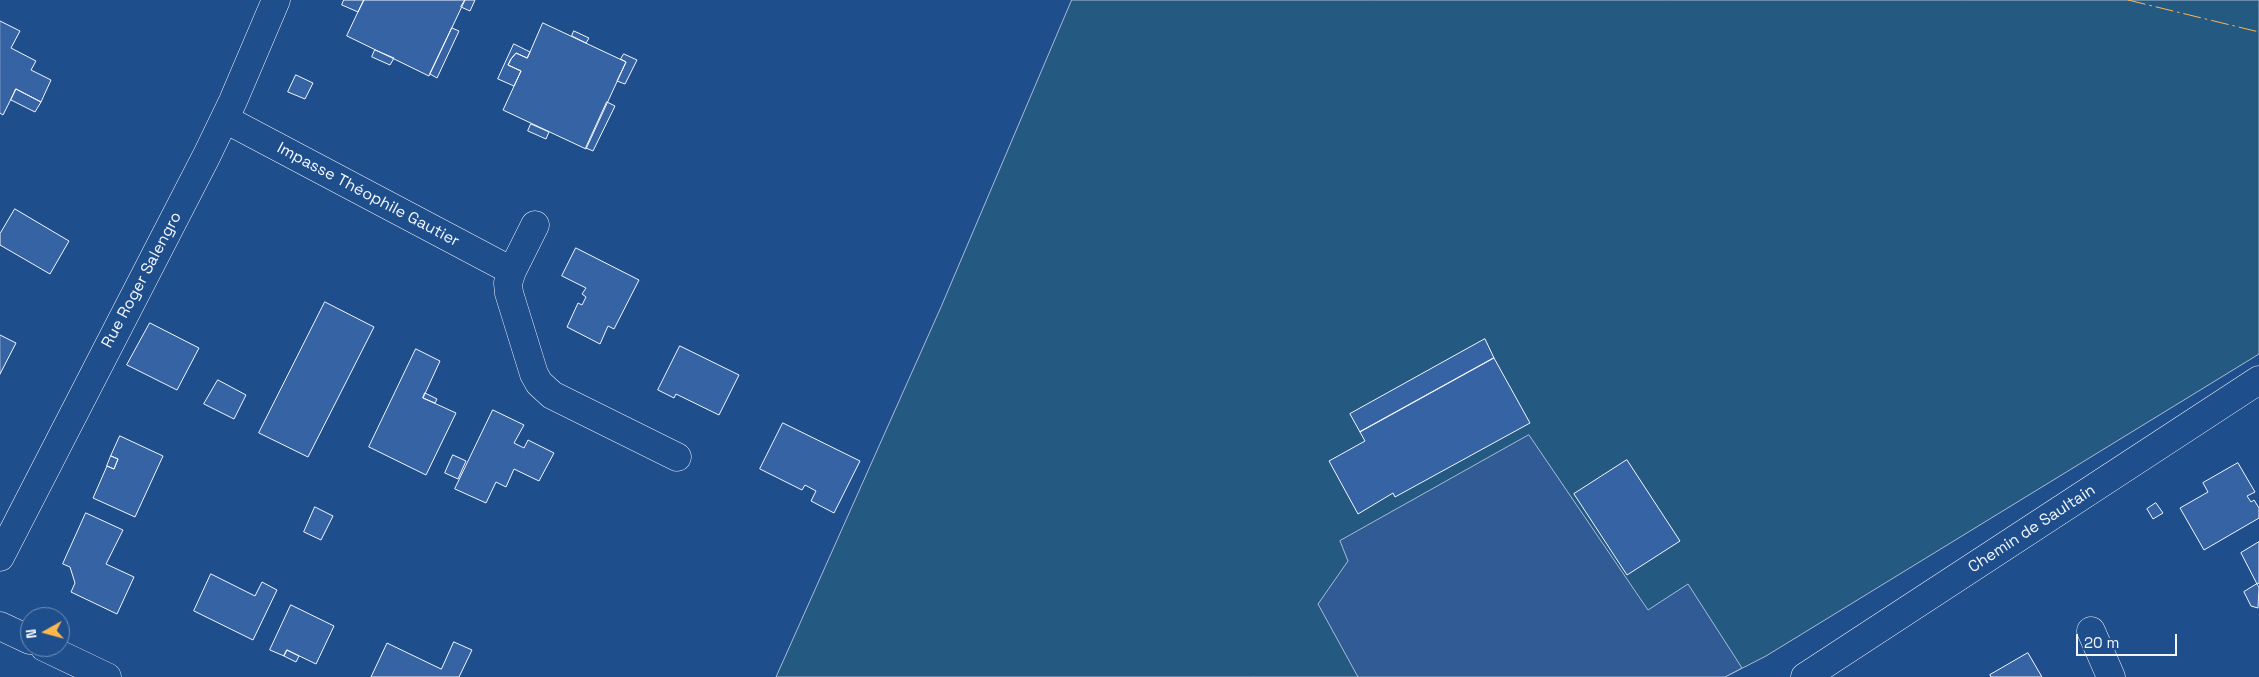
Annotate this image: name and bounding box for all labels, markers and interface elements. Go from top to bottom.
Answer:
street label: Impasse Théophile Gautier [274,139,462,251]
street label: Rue Roger Salengro [98,209,186,351]
street label: Chemin de Saultain [1965,481,2099,577]
north arrow [20,607,70,657]
scale bar [2079,624,2180,656]
text: N [22,628,41,639]
text: 20 m [2084,633,2119,652]

